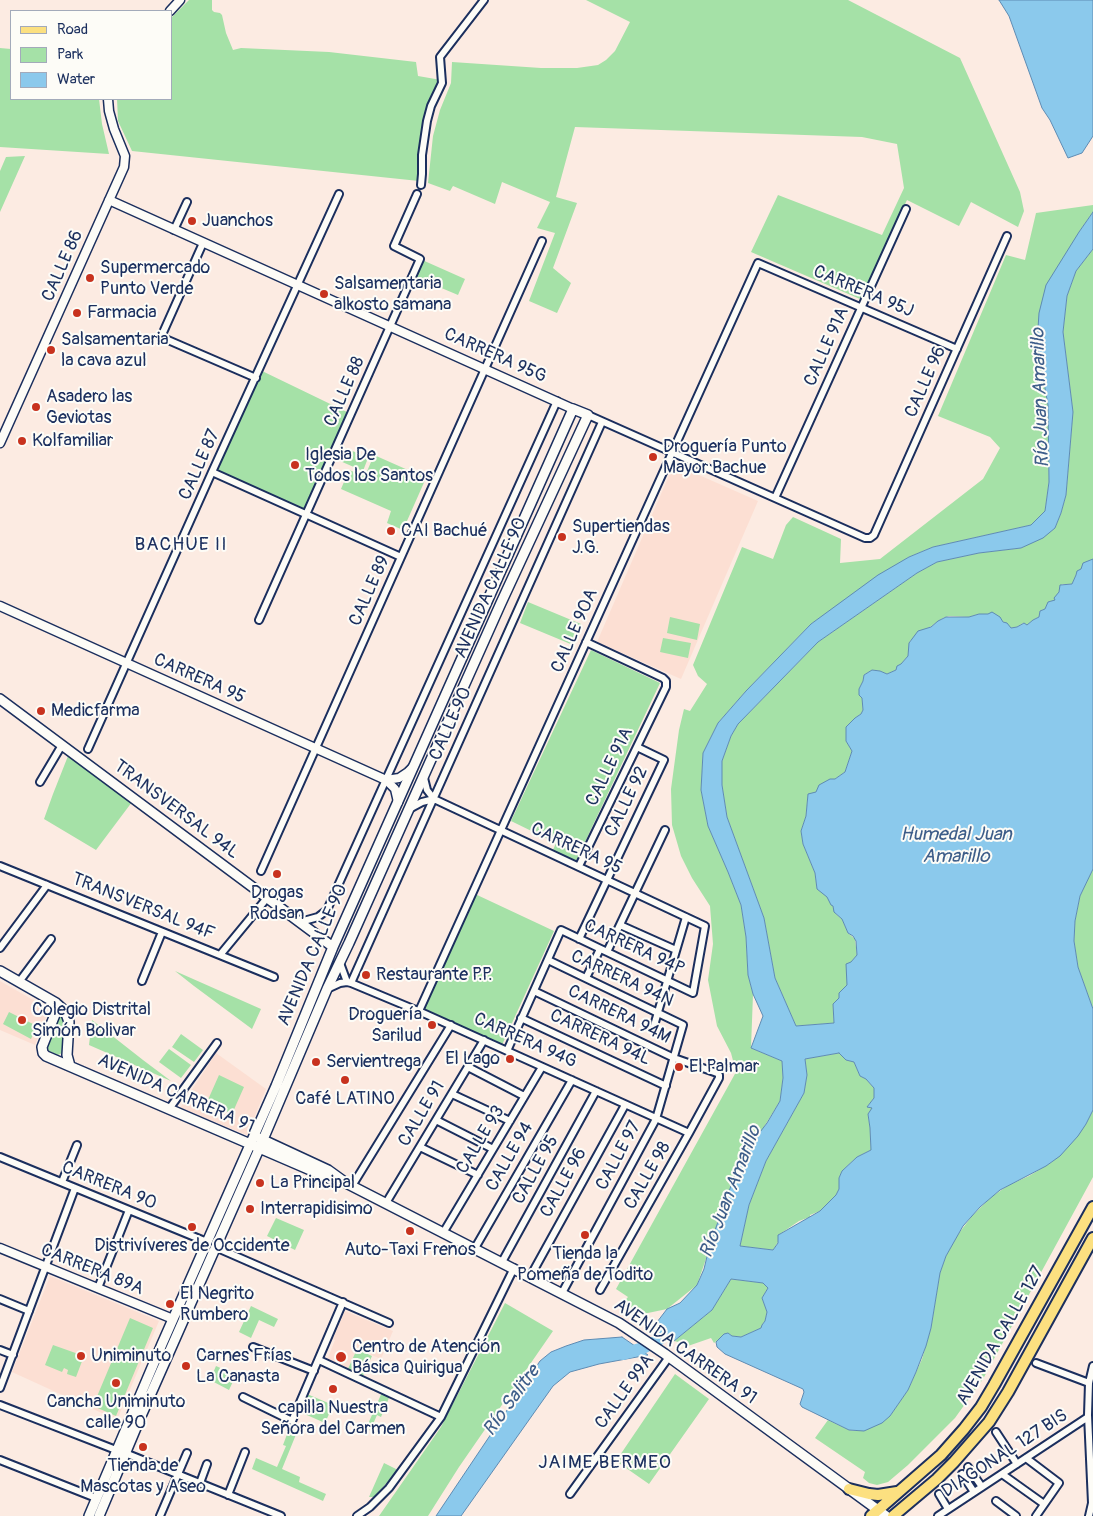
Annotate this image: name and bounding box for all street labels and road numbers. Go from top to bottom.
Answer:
street label: CALLE 86 [38,227,88,305]
street label: CARRERA 95J [810,261,916,323]
street label: CALLE 91A [800,304,854,390]
street label: CARRERA 95G [440,324,550,388]
street label: CALLE 96 [901,343,951,421]
street label: CALLE 88 [320,354,370,430]
street label: CALLE 87 [175,426,225,504]
street label: AVENIDA CALLE 90 [450,514,532,662]
street label: CALLE 89 [345,552,395,630]
street label: CALLE 90A [547,586,603,676]
street label: CARRERA 95 [150,649,248,709]
street label: CALLE 90 [425,684,477,764]
street label: CALLE 91A [582,724,638,810]
street label: TRANSVERSAL 94L [109,756,243,864]
street label: CALLE 92 [601,763,653,841]
street label: CARRERA 95 [527,818,625,880]
street label: TRANSVERSAL 94F [68,868,218,946]
street label: AVENIDA CALLE 90 [273,881,353,1029]
street label: CARRERA 94P [580,915,688,981]
street label: CARRERA 94N [567,946,677,1012]
street label: CARRERA 94M [564,981,674,1049]
street label: CARRERA 94L [546,1005,654,1071]
street label: CARRERA 94G [470,1009,580,1073]
street label: AVENIDA CARRERA 91 [94,1050,258,1138]
street label: CALLE 91 [394,1077,450,1151]
street label: CALLE 93 [452,1102,510,1178]
street label: CALLE 97 [592,1118,646,1194]
street label: CALLE 94 [482,1119,538,1195]
street label: CALLE 95 [508,1132,564,1208]
street label: CALLE 98 [620,1138,676,1214]
street label: CALLE 96 [536,1144,592,1222]
street label: CARRERA 90 [58,1157,160,1215]
street label: CARRERA 89A [37,1240,147,1300]
street label: AVENIDA CALLE 127 [952,1263,1050,1409]
street label: AVENIDA CARRERA 91 [609,1295,761,1409]
street label: CALLE 99A [591,1351,659,1433]
street label: DIAGONAL 127 BIS [938,1405,1072,1503]

